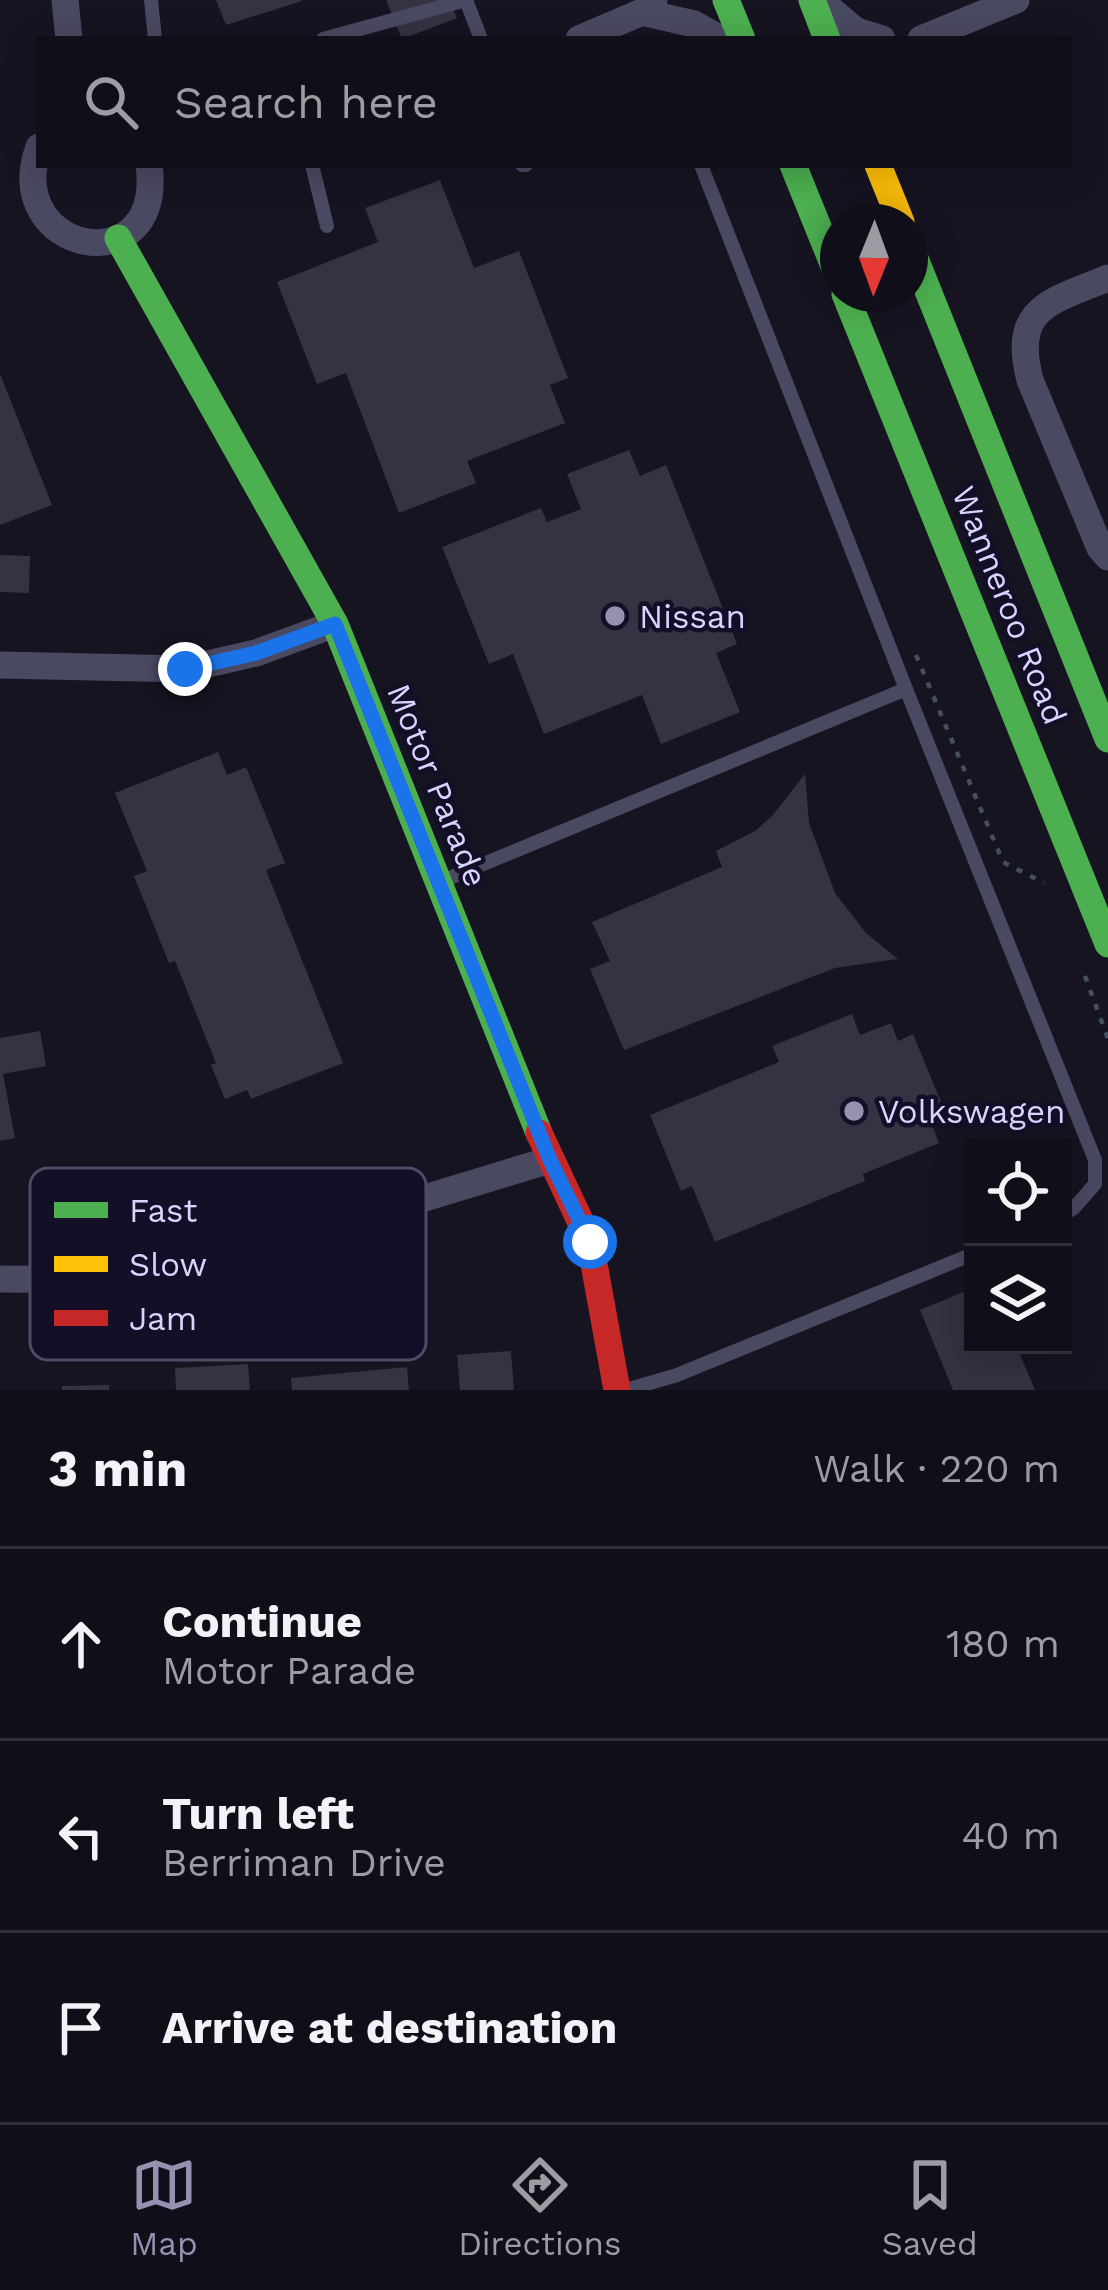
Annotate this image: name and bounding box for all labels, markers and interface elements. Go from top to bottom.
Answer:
search box [36,36,1072,168]
icon: search [78,69,144,135]
text: Search here [174,76,438,129]
north arrow [820,204,928,312]
street label: Wanneroo Road [944,480,1075,730]
place label: Nissan [639,597,746,636]
marker: Nissan [602,603,628,629]
route end [158,642,212,696]
street label: Motor Parade [379,678,496,892]
place label: Volkswagen [878,1092,1065,1131]
marker: Volkswagen [841,1098,867,1124]
map controls [964,1138,1072,1354]
button: locate [964,1138,1072,1246]
legend [30,1168,426,1360]
text: Fast [129,1191,198,1230]
route start [563,1215,617,1269]
text: Slow [129,1245,207,1284]
button: layers [964,1246,1072,1354]
text: Jam [129,1299,197,1338]
text: 3 min [48,1439,187,1498]
text: Walk · 220 m [813,1446,1060,1491]
text: Continue [162,1595,362,1648]
icon: ahead [48,1611,114,1677]
text: 180 m [946,1621,1060,1666]
text: Motor Parade [162,1648,416,1693]
text: Turn left [162,1787,354,1840]
icon: left [48,1803,114,1869]
text: 40 m [961,1813,1060,1858]
text: Berriman Drive [162,1840,446,1885]
icon: arrive [48,1995,114,2061]
text: Arrive at destination [162,2001,617,2054]
tab: Map [130,2152,198,2263]
tab: Directions [458,2152,621,2263]
tab: Saved [882,2152,978,2263]

